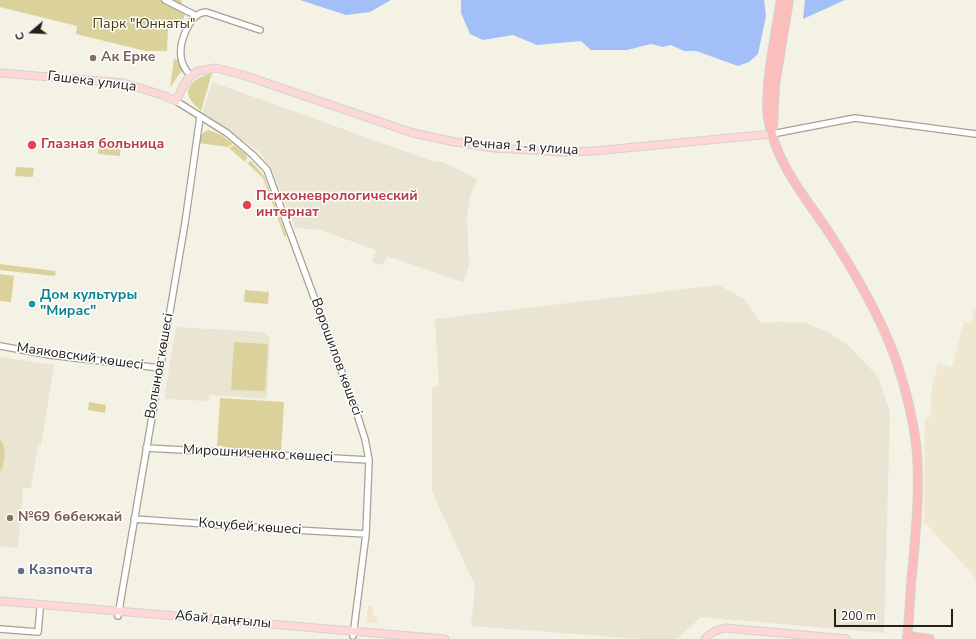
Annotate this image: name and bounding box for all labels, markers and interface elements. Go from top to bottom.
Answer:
north arrow [12,12,52,52]
park label: Парк "Юннаты" [93,17,195,33]
text: С [12,30,28,42]
place label: Ак Ерке [101,50,156,66]
marker: Ак Ерке [88,53,98,63]
street label: Гашека улица [47,68,137,96]
street label: Речная 1-я улица [463,135,579,159]
place label: Глазная больница [41,137,164,153]
marker: Глазная больница [26,139,38,151]
place label: Психоневрологический интернат [256,189,418,222]
marker: Психоневрологический интернат [241,199,253,211]
place label: Дом культуры "Мирас" [40,288,137,320]
street label: Ворошилов көшесі [307,296,365,418]
marker: Дом культуры "Мирас" [27,299,37,309]
street label: Волынов көшесі [142,312,178,420]
street label: Маяковский көшесі [15,340,145,374]
street label: Мирошниченко көшесі [182,442,334,466]
place label: №69 бөбекжай [18,510,122,526]
marker: №69 бөбекжай [5,513,15,523]
street label: Кочубей көшесі [198,515,302,539]
place label: Казпочта [29,563,93,579]
marker: Казпочта [16,566,26,576]
scale bar [836,601,955,627]
street label: Абай даңғылы [174,607,272,633]
text: 200 m [841,608,876,624]

